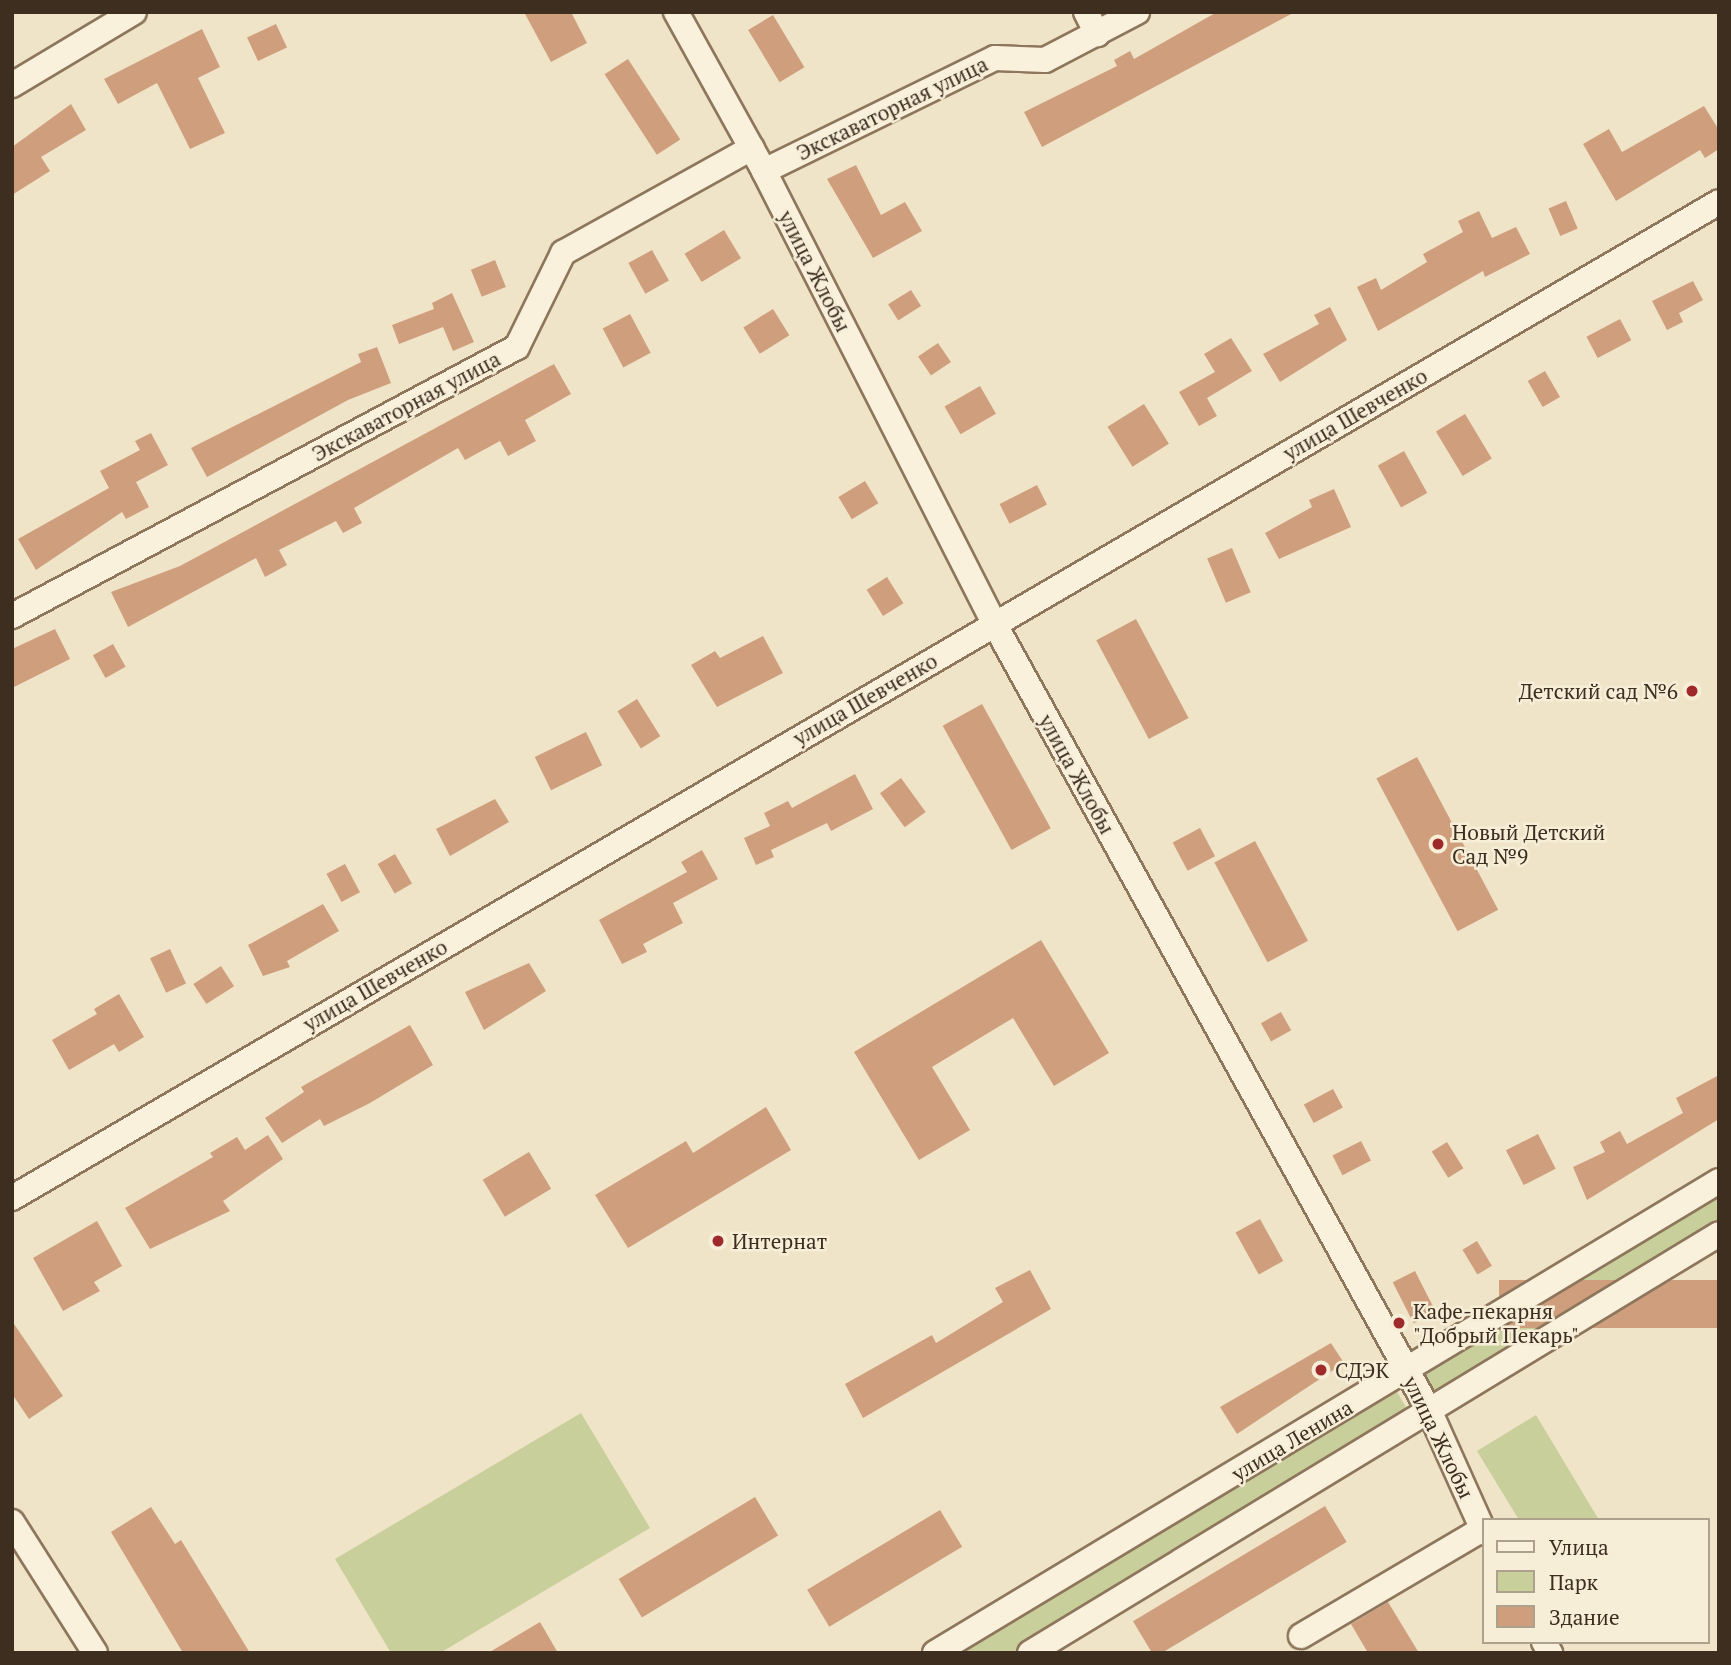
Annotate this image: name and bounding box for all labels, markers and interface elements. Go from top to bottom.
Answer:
street label: Экскаваторная улица [792,51,992,165]
street label: улица Жлобы [774,206,856,336]
street label: Экскаваторная улица [308,346,504,466]
street label: улица Шевченко [1279,363,1431,465]
street label: улица Шевченко [789,648,941,750]
place label: Детский сад №6 [1519,678,1678,704]
marker: Детский сад №6 [1684,683,1700,699]
street label: улица Жлобы [1034,710,1120,838]
place label: Новый Детский Сад №9 [1452,819,1605,869]
marker: Новый Детский Сад №9 [1430,836,1446,852]
street label: улица Шевченко [299,934,451,1036]
place label: Интернат [732,1228,827,1254]
marker: Интернат [710,1233,726,1249]
place label: Кафе-пекарня "Добрый Пекарь" [1413,1298,1579,1348]
marker: Кафе-пекарня "Добрый Пекарь" [1391,1315,1407,1331]
place label: СДЭК [1335,1357,1389,1383]
marker: СДЭК [1313,1362,1329,1378]
street label: улица Жлобы [1399,1372,1479,1502]
street label: улица Ленина [1227,1394,1357,1486]
legend [1482,1518,1710,1644]
text: Улица [1549,1533,1609,1561]
text: Парк [1549,1568,1598,1596]
text: Здание [1549,1603,1620,1631]

